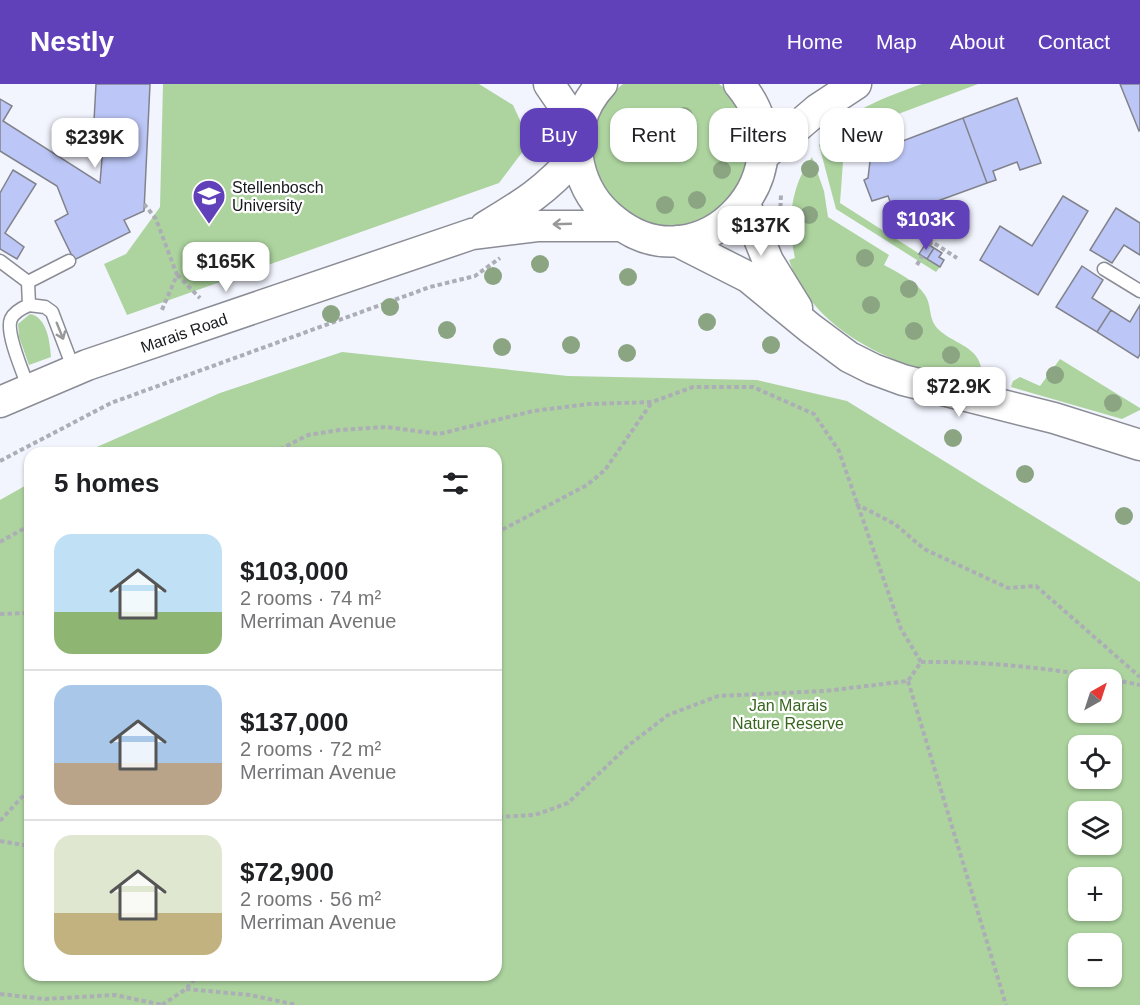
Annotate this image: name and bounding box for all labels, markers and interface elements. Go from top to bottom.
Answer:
text: Nestly [30,26,114,57]
text: Home [787,30,843,53]
text: Map [876,30,917,53]
text: About [950,30,1005,53]
text: Contact [1038,30,1110,53]
chip: Buy [520,108,598,162]
chip: Rent [610,108,697,162]
chip: Filters [709,108,808,162]
chip: New [820,108,904,162]
pin: $239K [53,118,137,169]
text: $239K [66,126,124,148]
school or university icon: Stellenbosch University [191,178,227,225]
place label: Stellenbosch University [232,179,324,214]
pin: $103K [884,200,968,251]
pin: $137K [719,206,803,257]
text: $103K [897,208,955,230]
text: $137K [732,214,790,236]
one-way arrow [553,219,573,230]
pin: $165K [184,242,268,293]
text: $165K [197,250,255,272]
street label: Marais Road [138,310,230,356]
one-way arrow [56,321,67,340]
pin: $72.9K [910,367,1008,418]
text: $72.9K [927,375,991,397]
icon: filters [439,467,472,500]
text: 5 homes [54,468,160,498]
text: $103,000 [240,556,348,586]
icon: home [102,558,174,630]
text: 2 rooms · 74 m² [240,587,381,609]
text: Merriman Avenue [240,610,396,632]
north arrow [1068,669,1122,723]
map controls [1068,669,1122,987]
park label: Jan Marais Nature Reserve [732,697,844,732]
text: $137,000 [240,707,348,737]
icon: home [102,709,174,781]
button: locate [1068,735,1122,789]
text: 2 rooms · 72 m² [240,738,381,760]
text: Merriman Avenue [240,761,396,783]
button: layers [1068,801,1122,855]
text: $72,900 [240,857,334,887]
icon: home [102,859,174,931]
button: + [1068,867,1122,921]
text: 2 rooms · 56 m² [240,888,381,910]
text: Merriman Avenue [240,911,396,933]
button: − [1068,933,1122,987]

